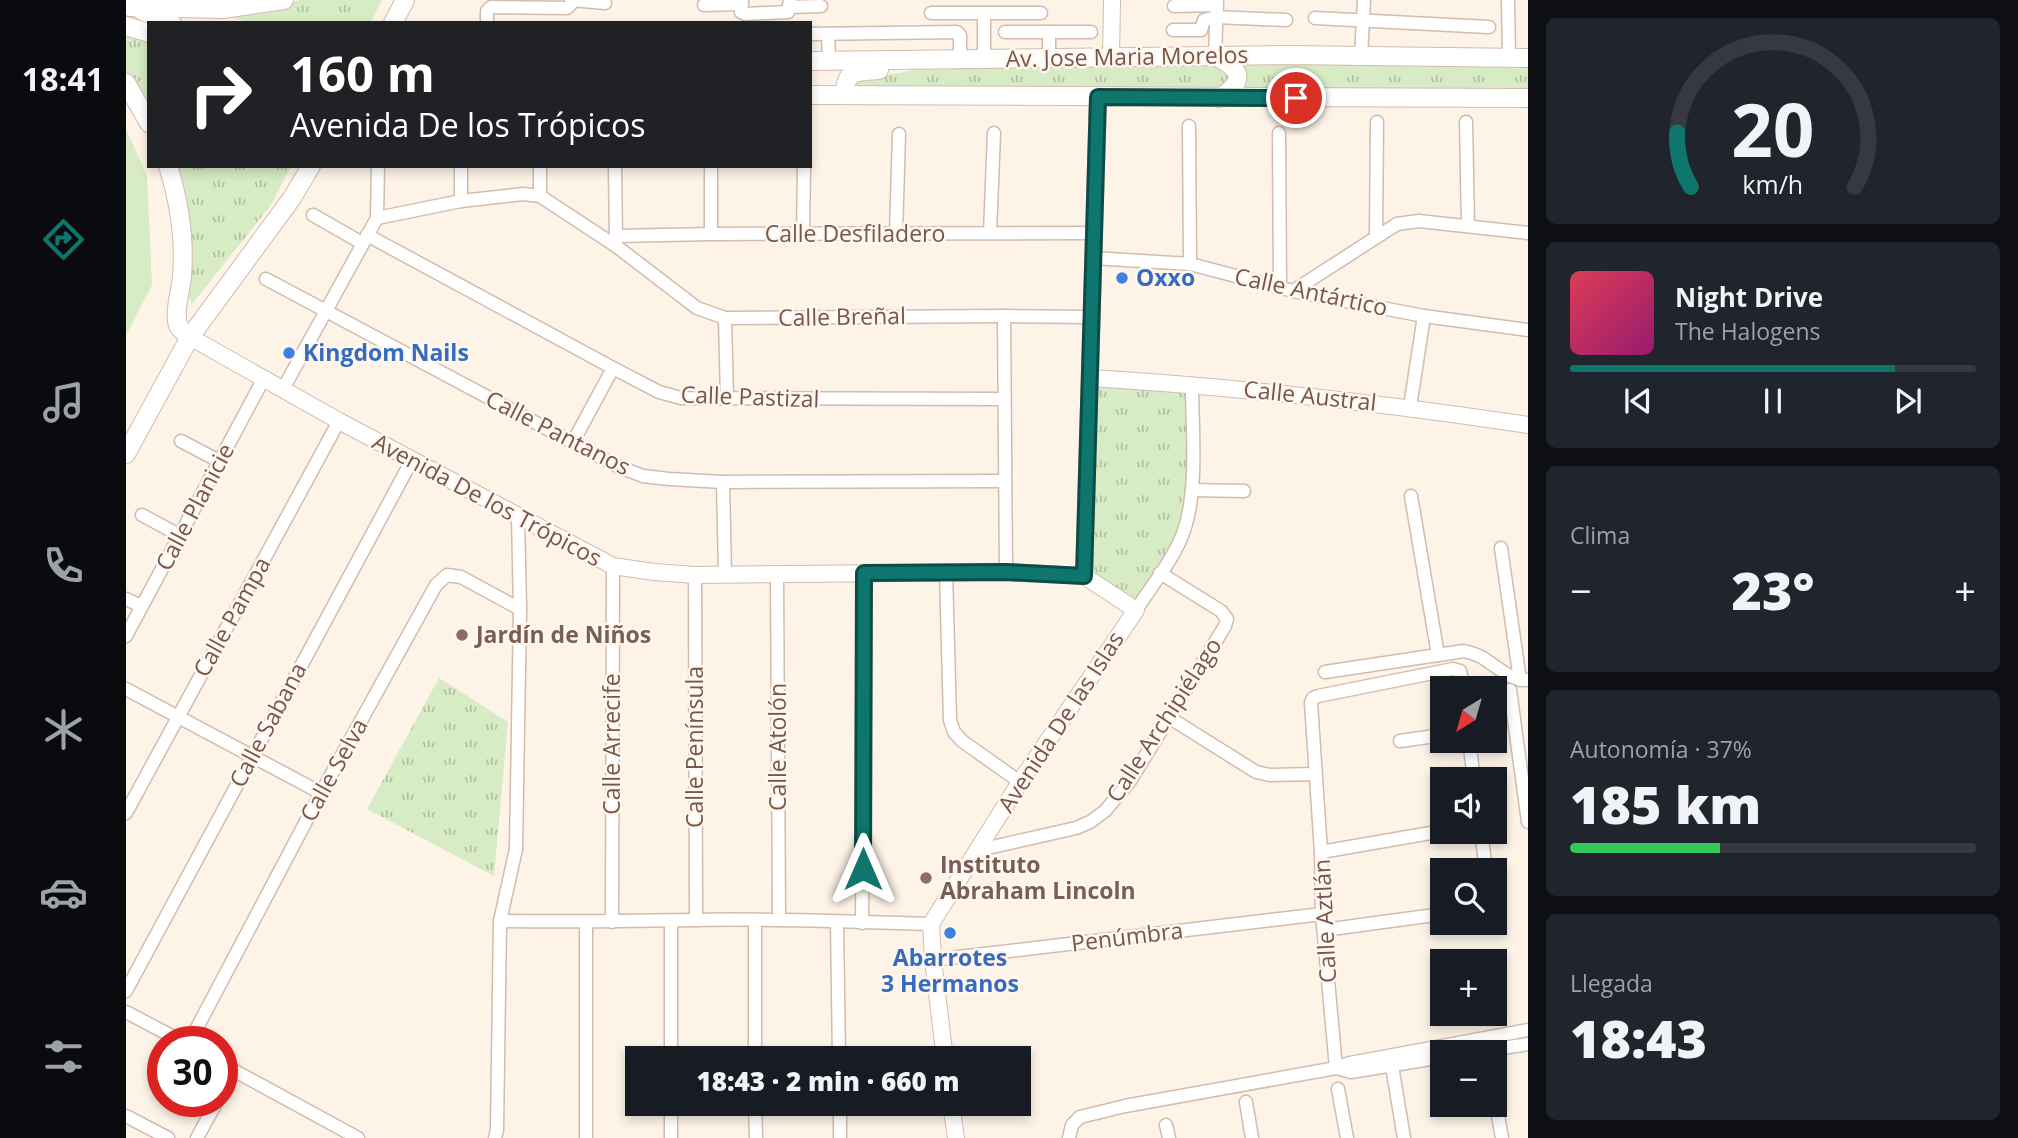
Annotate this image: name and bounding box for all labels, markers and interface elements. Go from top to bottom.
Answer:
street label: Av. Jose Maria Morelos [1005,38,1249,74]
text: 160 m [290,40,435,106]
icon: right [175,49,266,140]
text: 18:41 [22,57,104,100]
pin [1266,68,1326,128]
icon: arrive [1277,79,1315,117]
text: 20 [1731,79,1815,178]
text: Avenida De los Trópicos [290,103,645,146]
text: km/h [1743,167,1803,201]
icon: directions [39,215,88,264]
street label: Calle Desfiladero [765,217,945,249]
street label: Calle Antártico [1232,259,1391,323]
place label: Oxxo [1136,261,1195,293]
marker: Oxxo [1114,270,1130,286]
text: Night Drive [1675,279,1823,315]
street label: Calle Breñal [778,299,906,333]
text: The Halogens [1675,315,1821,347]
place label: Kingdom Nails [303,336,469,368]
marker: Kingdom Nails [281,345,297,361]
street label: Calle Austral [1242,372,1378,418]
icon: music [39,378,88,427]
street label: Calle Pastizal [680,378,820,414]
street label: Calle Pantanos [481,382,636,482]
icon: previous [1619,382,1657,420]
icon: pause [1754,382,1792,420]
icon: next [1889,382,1927,420]
street label: Avenida De los Trópicos [367,425,608,573]
street label: Calle Planicie [147,437,241,576]
text: Clima [1570,519,1630,551]
icon: phone [39,541,88,590]
street label: Calle Pampa [185,551,277,682]
text: 23° [1732,554,1814,625]
text: − [1570,564,1592,616]
text: + [1954,564,1976,616]
place label: Jardín de Niños [474,618,651,650]
street label: Avenida De las Islas [990,625,1131,818]
marker: Jardín de Niños [454,627,470,643]
street label: Calle Archipiélago [1098,631,1228,808]
street label: Calle Sabana [221,657,313,792]
street label: Calle Península [678,666,710,828]
street label: Calle Arrecife [595,673,627,815]
north arrow [1430,676,1507,752]
map controls [1430,676,1507,1117]
street label: Calle Atolón [761,683,793,811]
icon: climate [39,705,88,754]
street label: Calle Selva [292,712,375,827]
text: Autonomía · 37% [1570,733,1752,765]
button: sound [1430,767,1507,844]
text: 185 km [1570,768,1761,839]
position arrow [826,832,900,906]
place label: Instituto Abraham Lincoln [940,848,1136,906]
street label: Calle Aztlán [1305,858,1343,984]
button: search [1430,858,1507,935]
icon: car [39,868,88,917]
marker: Instituto Abraham Lincoln [918,870,934,886]
street label: Penúmbra [1069,913,1185,959]
marker: Abarrotes 3 Hermanos [942,925,958,941]
place label: Abarrotes 3 Hermanos [881,941,1019,999]
button: + [1430,949,1507,1026]
text: Llegada [1570,967,1653,999]
text: 18:43 [1570,1002,1707,1073]
speed limit sign: 30 [147,1026,238,1117]
icon: filters [39,1032,88,1081]
button: − [1430,1040,1507,1117]
text: 18:43 · 2 min · 660 m [697,1063,959,1099]

